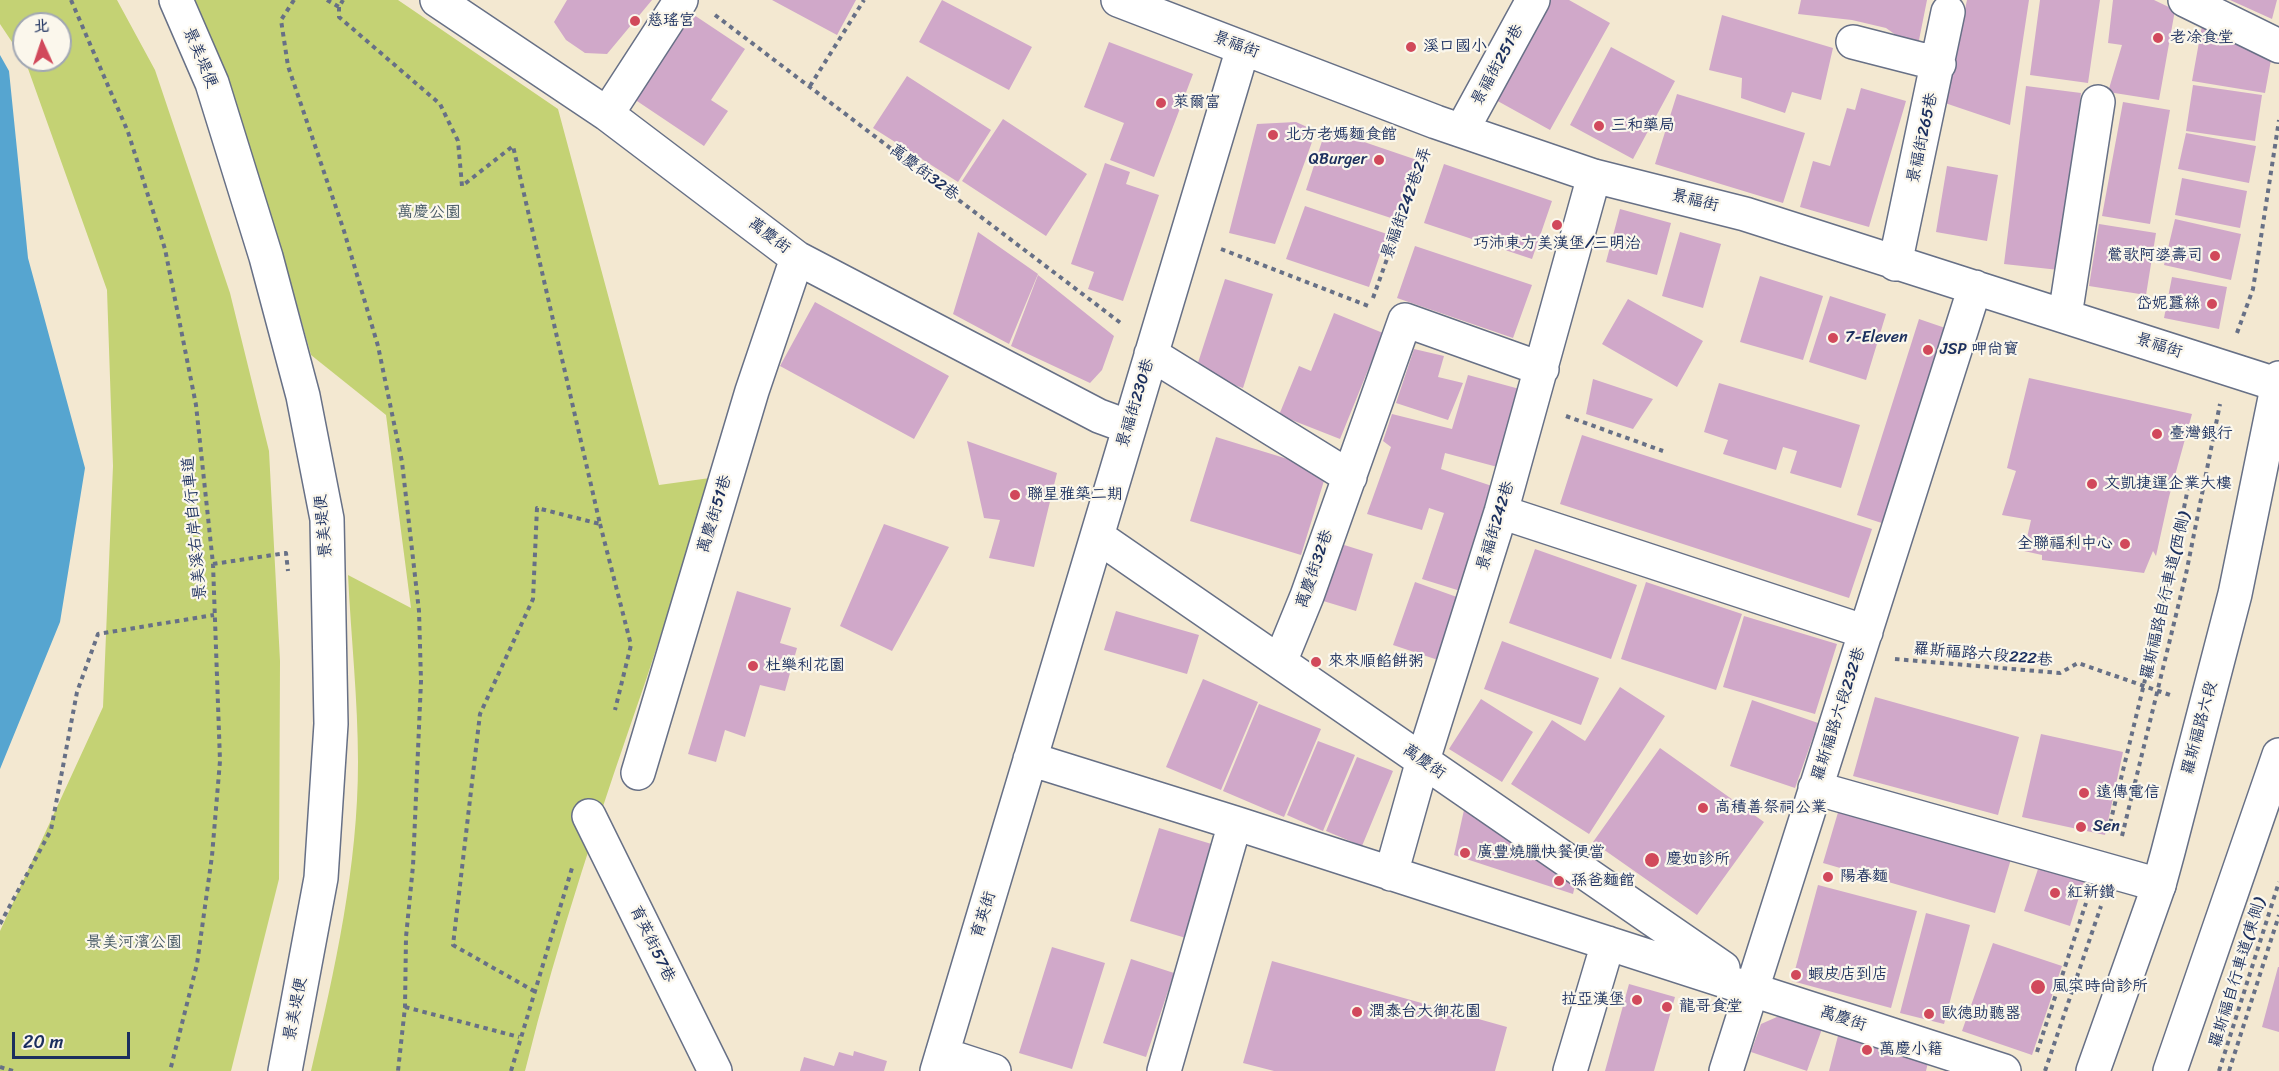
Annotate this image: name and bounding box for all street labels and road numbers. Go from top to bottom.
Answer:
street label: 景福街251巷 [1468,21,1528,109]
street label: 景美堤便 [179,25,221,91]
street label: 景福街 [1210,27,1262,63]
street label: 景福街265巷 [1904,91,1942,185]
street label: 萬慶街32巷 [885,141,963,205]
street label: 景福街242巷2弄 [1378,144,1436,262]
street label: 景福街 [1669,186,1721,216]
street label: 萬慶街 [744,214,794,258]
street label: 景福街 [2133,329,2185,363]
street label: 景福街230巷 [1113,356,1159,450]
street label: 景美溪右岸自行車道 [179,455,211,601]
street label: 萬慶街51巷 [694,473,736,555]
street label: 景福街242巷 [1473,479,1519,573]
street label: 景美堤便 [312,493,336,559]
street label: 羅斯福路自行車道(西側) [2137,510,2195,682]
street label: 萬慶街32巷 [1293,527,1337,611]
street label: 羅斯福路六段222巷 [1913,639,2053,671]
street label: 羅斯福路六段232巷 [1808,645,1870,783]
street label: 羅斯福路六段 [2178,679,2222,777]
street label: 萬慶街 [1399,740,1449,784]
street label: 育英街 [968,889,1000,941]
street label: 羅斯福自行車道(東側) [2206,896,2270,1050]
street label: 育英街57巷 [625,903,679,985]
street label: 景美堤便 [280,976,312,1042]
street label: 萬慶街 [1817,1002,1869,1036]

